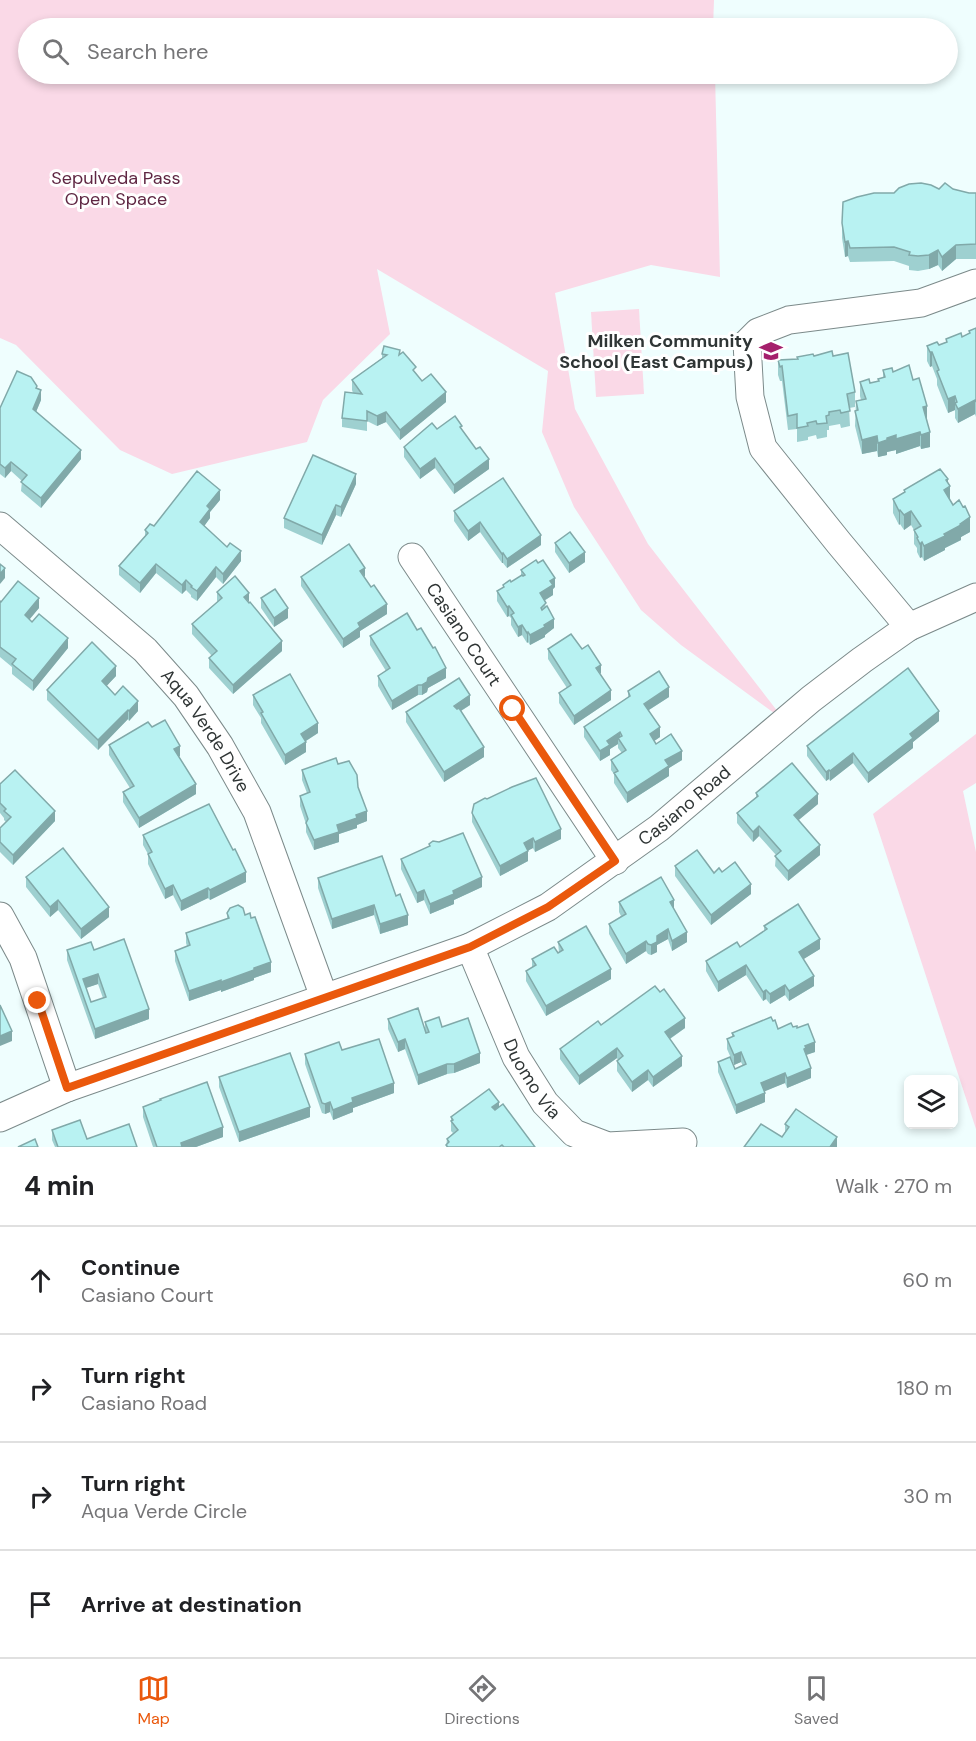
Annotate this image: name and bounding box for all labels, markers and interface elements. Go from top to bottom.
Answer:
search box [18,18,958,84]
icon: search [39,35,72,68]
text: Search here [87,37,208,66]
park label: Sepulveda Pass Open Space [51,166,181,211]
place label: Milken Community School (East Campus) [559,329,753,374]
school or university icon: Milken Community School (East Campus) [758,338,784,364]
street label: Casiano Court [421,578,507,691]
street label: Aqua Verde Drive [155,664,255,797]
route start [499,695,525,721]
street label: Casiano Road [633,760,736,851]
route end [24,987,50,1013]
street label: Duomo Via [498,1035,566,1124]
map controls [904,1075,958,1129]
button: layers [904,1075,958,1129]
text: 4 min [24,1169,95,1203]
text: Walk · 270 m [835,1173,952,1199]
text: Continue [81,1253,180,1282]
icon: ahead [24,1264,57,1297]
text: 60 m [903,1267,952,1293]
text: Casiano Court [81,1282,214,1308]
text: Turn right [81,1361,186,1390]
icon: right [24,1372,57,1405]
text: 180 m [897,1375,952,1401]
text: Casiano Road [81,1390,207,1416]
text: Turn right [81,1469,186,1498]
icon: right [24,1480,57,1513]
text: 30 m [903,1483,952,1509]
text: Aqua Verde Circle [81,1498,247,1524]
icon: arrive [24,1588,57,1621]
text: Arrive at destination [81,1590,302,1619]
tab: Map [137,1672,170,1729]
tab: Directions [444,1672,520,1729]
tab: Saved [794,1672,839,1729]

